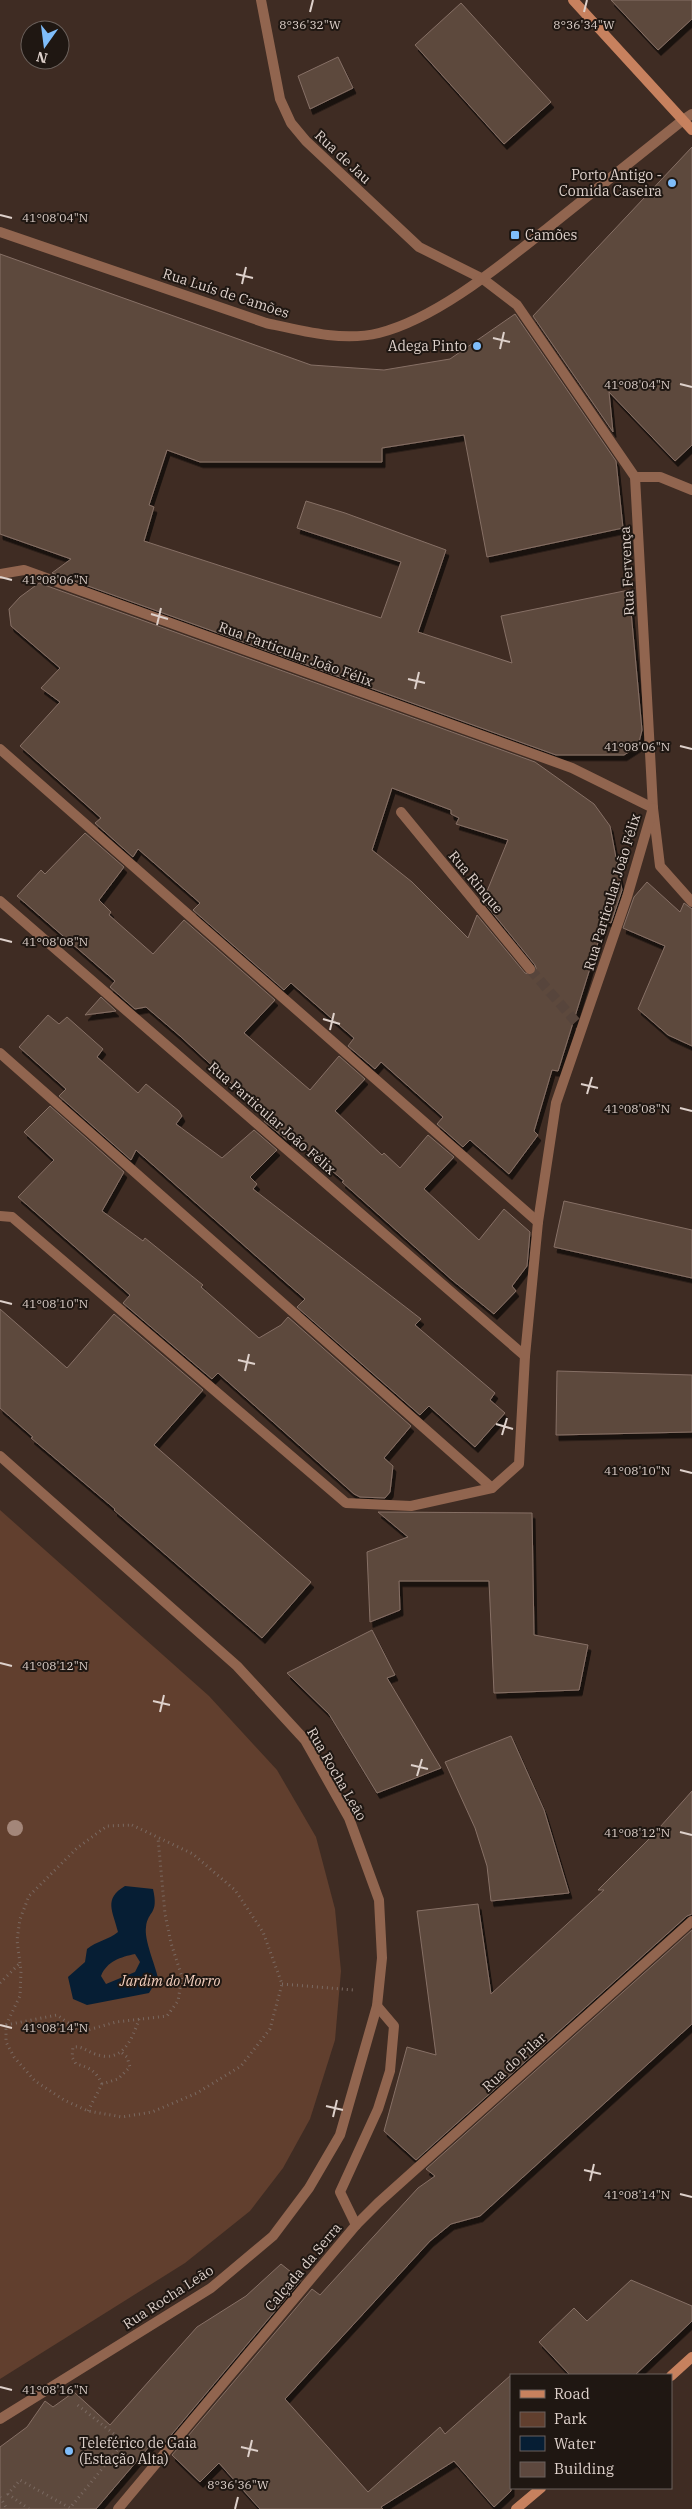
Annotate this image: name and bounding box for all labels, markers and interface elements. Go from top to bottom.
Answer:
text: 8°36'32"W [279,17,341,32]
text: 8°36'34"W [553,17,615,32]
north arrow [20,20,70,70]
text: N [34,48,49,68]
street label: Rua de Jau [311,126,375,188]
place label: Porto Antigo - Comida Caseira [559,166,662,200]
marker: Porto Antigo - Comida Caseira [666,177,678,189]
text: 41°08'04"N [22,210,88,225]
place label: Camões [525,226,577,244]
marker: Camões [509,229,521,241]
street label: Rua Luís de Camões [161,264,292,322]
place label: Adega Pinto [388,337,467,355]
marker: Adega Pinto [471,340,483,352]
text: 41°08'04"N [604,377,670,392]
street label: Rua Fervença [616,525,638,616]
text: 41°08'06"N [22,572,88,587]
street label: Rua Particular João Félix [216,618,376,690]
text: 41°08'06"N [604,739,670,754]
street label: Rua Particular João Félix [580,811,645,973]
street label: Rua Rinque [445,847,507,917]
text: 41°08'08"N [22,934,88,949]
street label: Rua Particular João Félix [205,1058,340,1178]
text: 41°08'08"N [604,1101,670,1116]
text: 41°08'10"N [22,1296,88,1311]
text: 41°08'10"N [604,1463,670,1478]
text: 41°08'12"N [22,1658,88,1673]
street label: Rua Rocha Leão [303,1724,371,1824]
text: 41°08'12"N [604,1825,670,1840]
park label: Jardim do Morro [119,1972,220,1990]
text: 41°08'14"N [22,2020,88,2035]
street label: Rua do Pilar [478,2028,550,2095]
text: 41°08'14"N [604,2187,670,2202]
street label: Calçada da Serra [261,2219,346,2315]
street label: Rua Rocha Leão [119,2261,217,2333]
legend [510,2374,672,2489]
text: 41°08'16"N [22,2382,88,2397]
text: Road [554,2384,590,2403]
text: Park [554,2409,587,2428]
place label: Teleférico de Gaia (Estação Alta) [79,2434,197,2468]
text: Water [554,2434,596,2453]
marker: Teleférico de Gaia (Estação Alta) [63,2445,75,2457]
text: Building [554,2459,614,2478]
text: 8°36'36"W [207,2477,269,2492]

